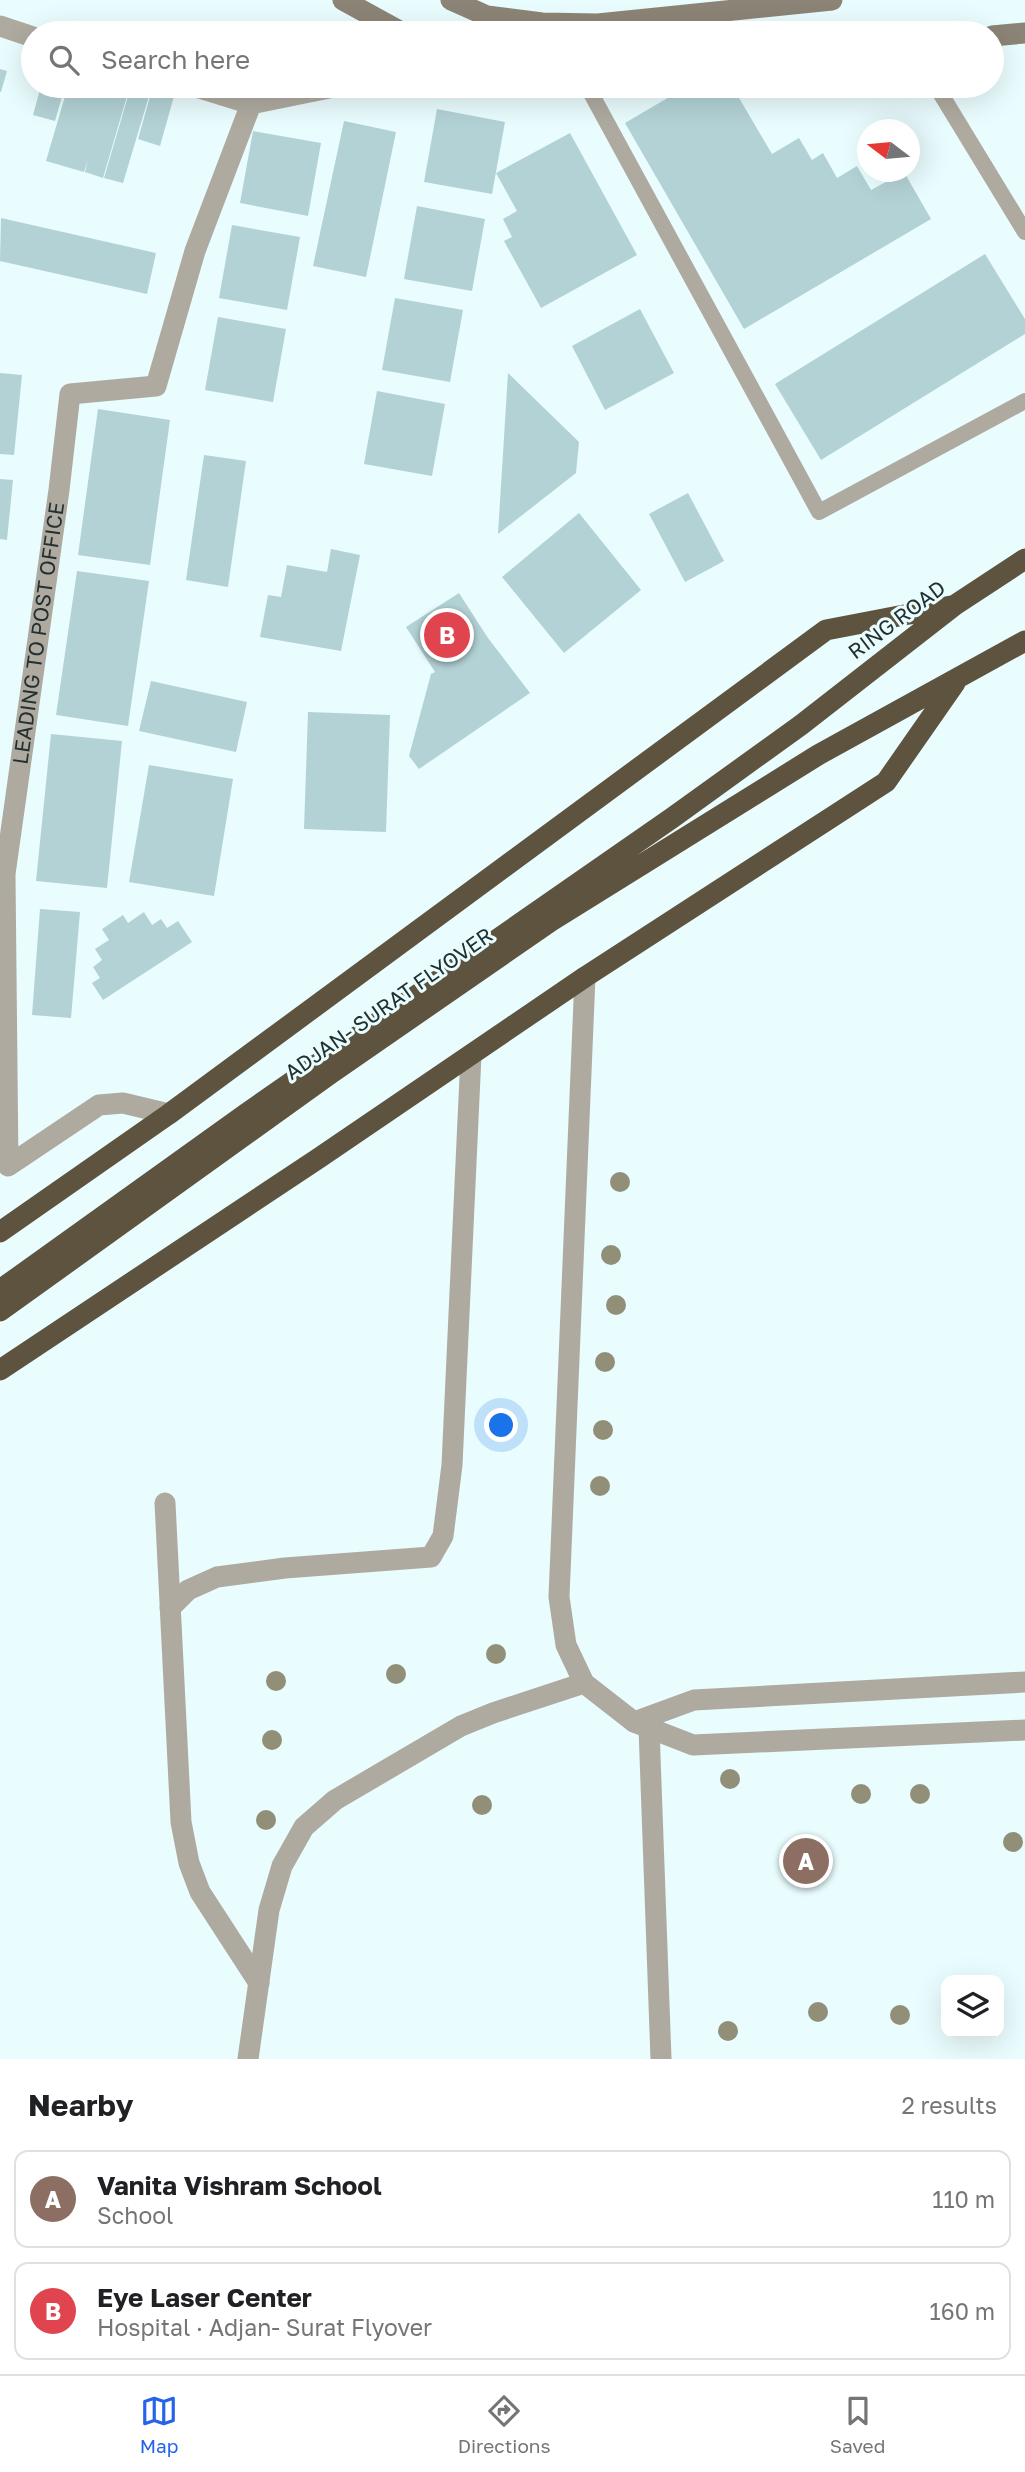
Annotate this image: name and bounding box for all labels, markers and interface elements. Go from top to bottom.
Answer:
search box [21,21,1004,98]
icon: search [45,41,83,79]
text: Search here [101,44,250,75]
north arrow [857,119,920,182]
street label: LEADING TO POST OFFICE [7,500,69,766]
street label: RING ROAD [843,574,950,664]
pin: B [424,609,470,661]
street label: ADJAN- SURAT FLYOVER [279,921,497,1085]
your location [484,1408,518,1442]
pin: A [783,1835,829,1887]
map controls [941,1975,1004,2038]
button: layers [941,1975,1004,2038]
text: Nearby [28,2087,133,2123]
text: 2 results [901,2091,997,2119]
text: Vanita Vishram School [97,2170,382,2201]
text: A [45,2185,61,2213]
text: 110 m [932,2185,995,2213]
text: School [97,2201,173,2229]
text: Eye Laser Center [97,2282,312,2313]
text: B [45,2297,61,2325]
text: 160 m [930,2297,995,2325]
text: Hospital · Adjan- Surat Flyover [97,2313,432,2341]
tab: Map [140,2392,178,2457]
tab: Directions [458,2392,551,2457]
tab: Saved [830,2392,885,2457]

